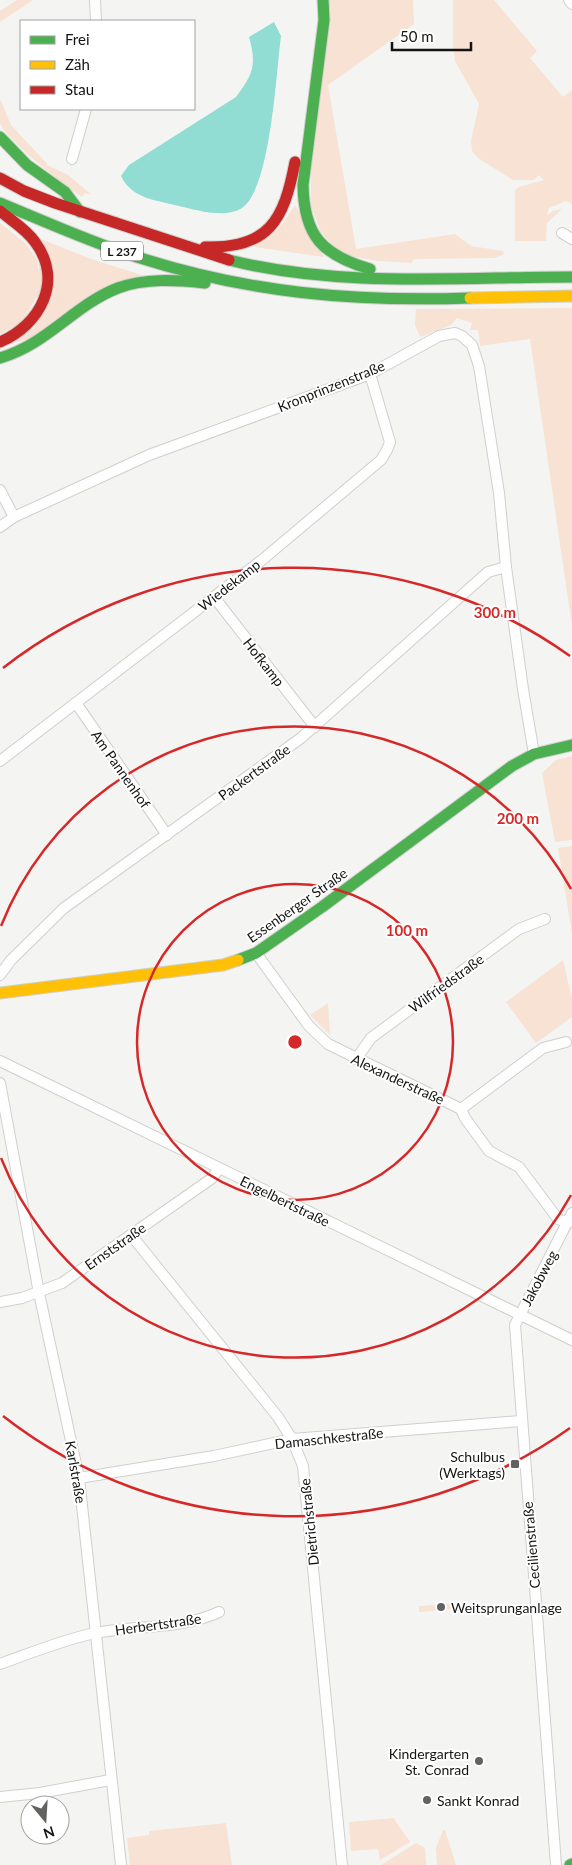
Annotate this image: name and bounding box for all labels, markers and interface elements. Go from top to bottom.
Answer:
legend [20,20,195,110]
scale bar [392,20,471,52]
text: 50 m [400,27,434,45]
text: Frei [65,30,90,48]
text: Zäh [65,55,90,73]
text: Stau [65,80,94,98]
road number: L 237 [101,242,143,260]
street label: Kronprinzenstraße [275,357,387,415]
street label: Wiedekamp [195,555,263,614]
text: 300 m [474,603,516,621]
street label: Hofkamp [240,634,288,690]
street label: Am Pannenhof [88,727,154,811]
street label: Packertstraße [215,740,293,804]
text: 200 m [497,809,539,827]
street label: Essenberger Straße [244,864,350,946]
text: 100 m [386,921,428,939]
street label: Wilfriedstraße [405,950,487,1016]
centre of rings [286,1033,304,1051]
street label: Alexanderstraße [349,1050,447,1108]
street label: Engelbertstraße [237,1172,333,1230]
street label: Ernststraße [81,1219,149,1273]
street label: Jakobweg [517,1247,561,1309]
street label: Damaschkestraße [274,1424,384,1452]
street label: Karlstraße [62,1439,90,1505]
place label: Schulbus (Werktags) [439,1448,505,1481]
marker: Schulbus (Werktags) [509,1458,521,1470]
street label: Dietrichstraße [296,1477,322,1567]
street label: Cecilienstraße [519,1501,543,1589]
place label: Weitsprunganlage [451,1599,562,1616]
marker: Weitsprunganlage [435,1601,447,1613]
street label: Herbertstraße [114,1610,202,1638]
place label: Kindergarten St. Conrad [389,1745,469,1778]
marker: Kindergarten St. Conrad [473,1755,485,1767]
place label: Sankt Konrad [437,1792,519,1809]
marker: Sankt Konrad [421,1794,433,1806]
north arrow [20,1795,70,1845]
text: N [41,1823,57,1843]

